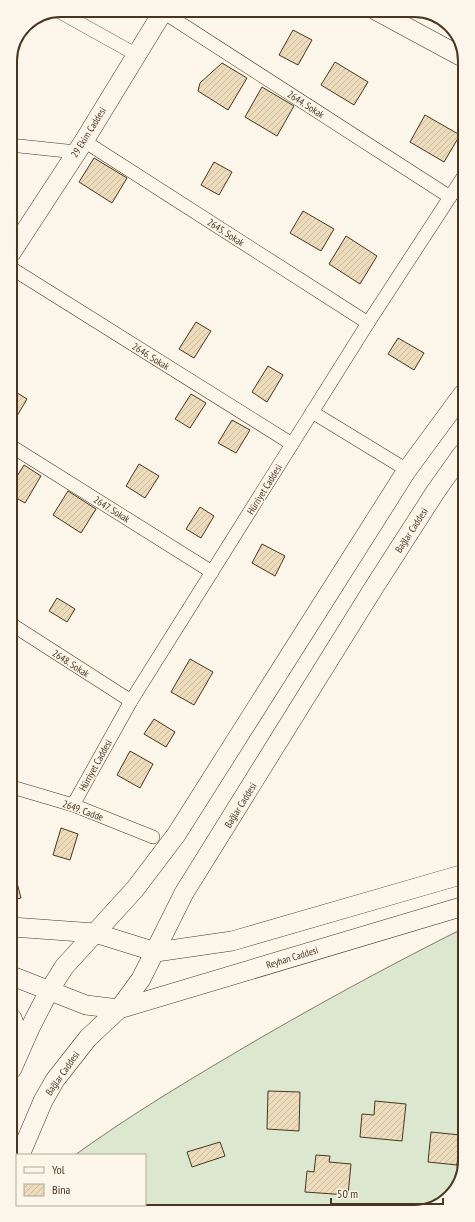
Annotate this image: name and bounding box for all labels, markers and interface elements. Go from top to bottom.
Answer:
street label: 2644. Sokak [285,88,327,121]
street label: 29 Ekim Caddesi [68,105,109,160]
street label: 2645. Sokak [205,216,247,249]
street label: 2646. Sokak [130,340,172,373]
street label: Hürriyet Caddesi [244,462,285,517]
street label: 2647. Sokak [91,493,133,526]
street label: Bağlar Caddesi [392,505,431,555]
street label: 2648. Sokak [50,647,92,680]
street label: Hürriyet Caddesi [76,737,115,793]
street label: Bağlar Caddesi [221,780,259,830]
street label: 2649. Cadde [61,797,105,824]
street label: Reyhan Caddesi [265,943,320,972]
street label: Bağlar Caddesi [42,1049,82,1098]
legend [16,1154,146,1206]
text: Yol [52,1162,65,1177]
scale bar [331,1180,443,1206]
text: Bina [52,1182,71,1197]
text: 50 m [337,1186,358,1201]

